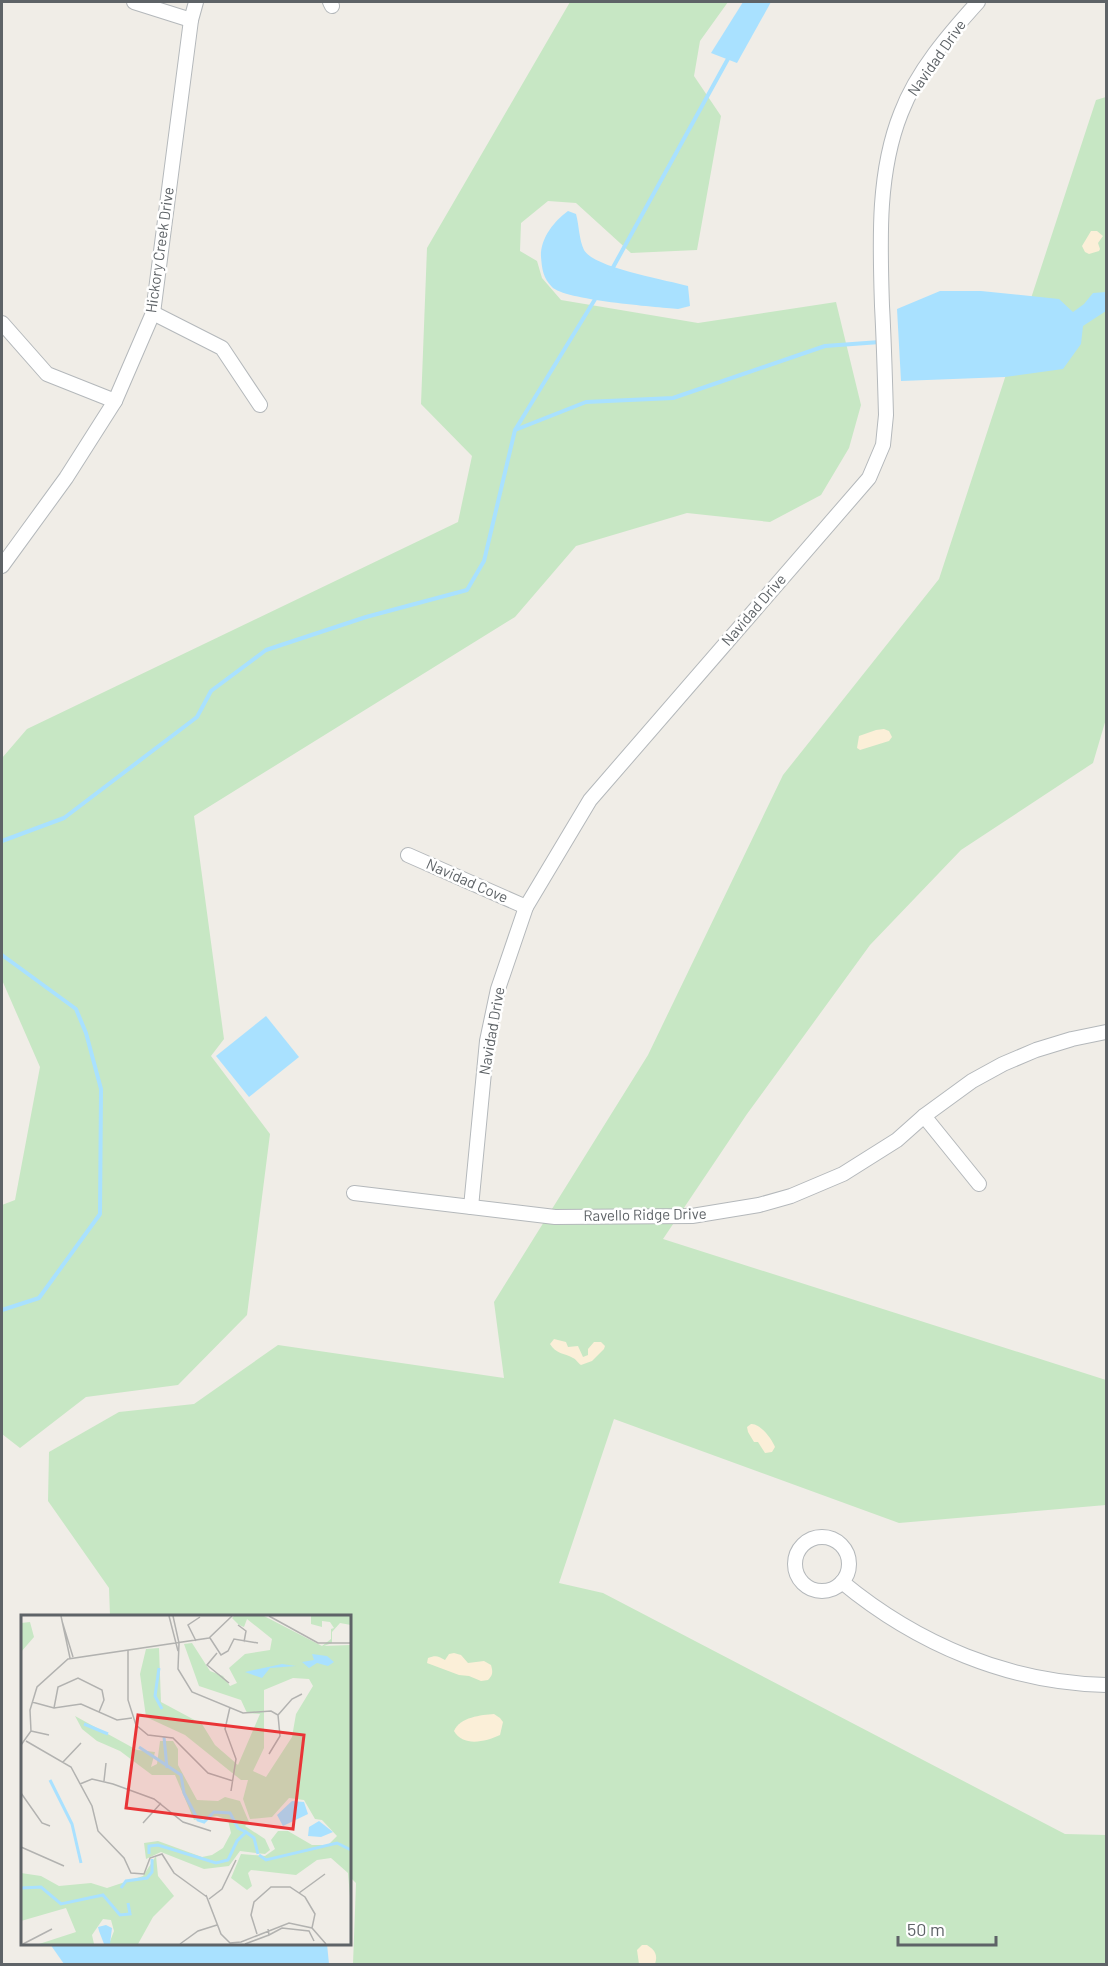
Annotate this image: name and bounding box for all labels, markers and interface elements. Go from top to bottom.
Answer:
street label: Navidad Drive [903,16,969,99]
street label: Hickory Creek Drive [141,186,177,314]
street label: Navidad Drive [717,570,789,649]
street label: Navidad Cove [424,854,511,906]
street label: Navidad Drive [474,985,508,1076]
street label: Ravello Ridge Drive [583,1204,707,1224]
inset map [21,1615,351,1945]
scale bar [898,1909,996,1947]
text: 50 m [907,1918,945,1940]

